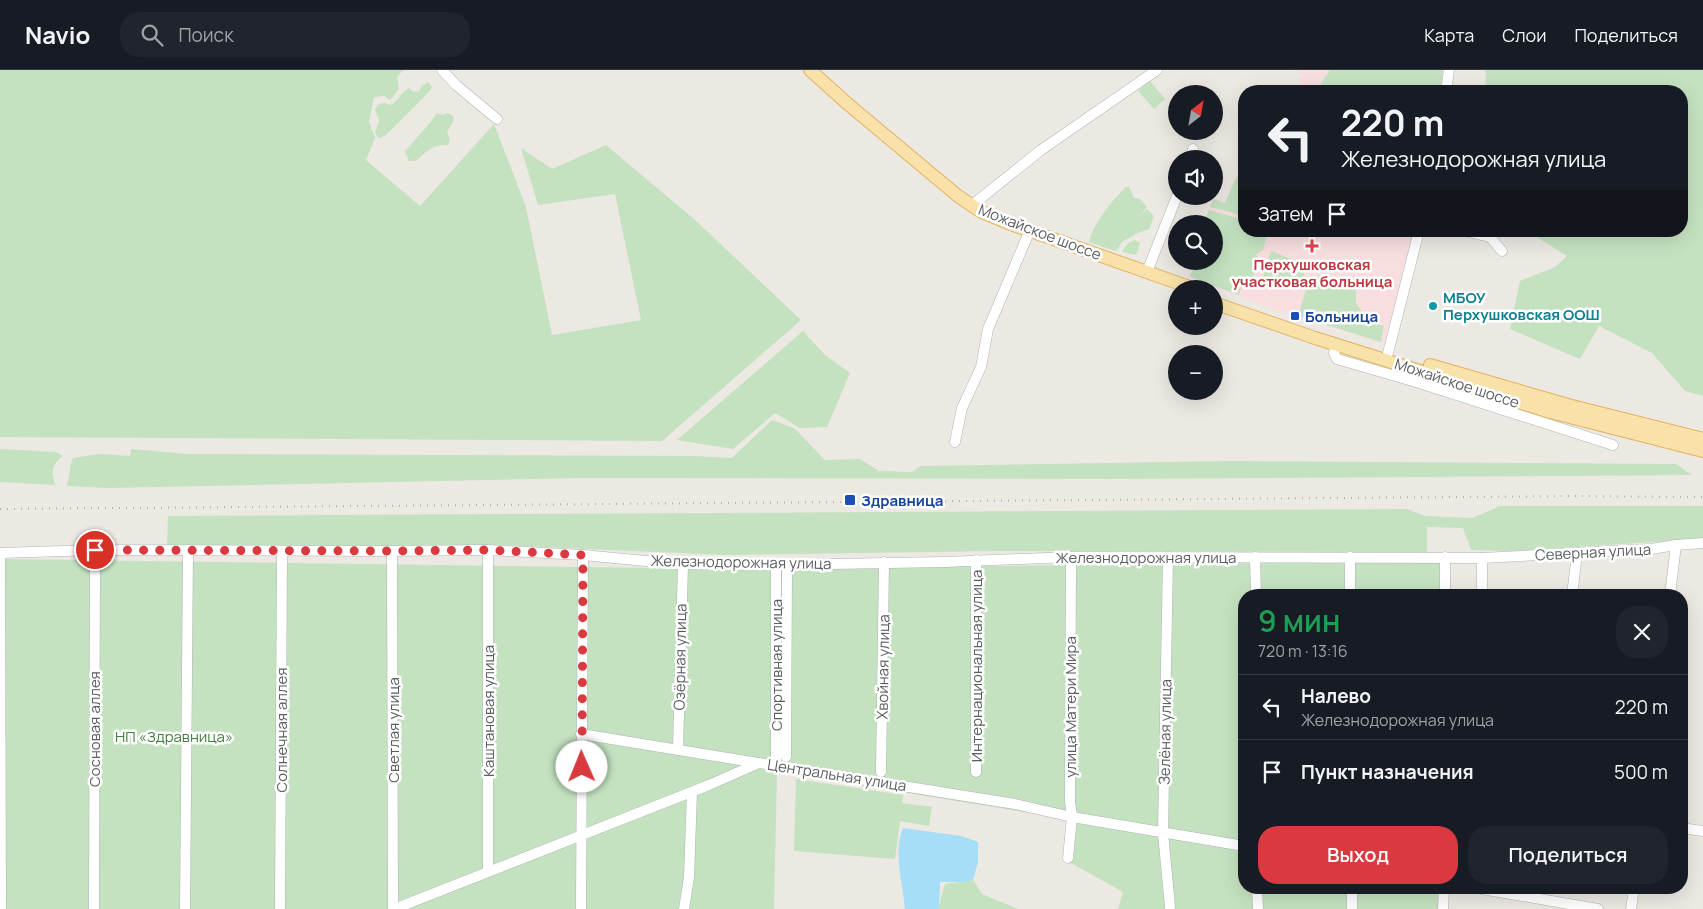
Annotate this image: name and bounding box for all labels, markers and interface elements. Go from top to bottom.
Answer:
search box [120,12,470,57]
text: Navio [25,18,90,51]
icon: search [138,21,166,49]
text: Поиск [178,22,234,48]
text: Карта [1424,23,1474,47]
text: Слои [1502,23,1546,47]
text: Поделиться [1574,23,1678,47]
north arrow [1168,85,1222,140]
map controls [1168,85,1223,400]
text: 220 m [1341,99,1444,147]
icon: left [1258,105,1323,170]
text: Железнодорожная улица [1341,144,1606,174]
button: sound [1168,150,1223,205]
street label: Можайское шоссе [976,199,1105,265]
icon: arrive [1323,200,1351,228]
text: Затем [1258,201,1313,227]
button: search [1168,215,1223,270]
marker: Перхушковская участковая больница [1305,239,1319,253]
place label: Перхушковская участковая больница [1232,254,1392,292]
button: + [1168,280,1223,335]
place label: МБОУ Перхушковская ООШ [1443,287,1600,325]
marker: МБОУ Перхушковская ООШ [1427,300,1439,312]
place label: Больница [1305,306,1378,327]
marker: Больница [1289,310,1301,322]
button: − [1168,345,1223,400]
street label: Можайское шоссе [1392,353,1522,413]
place label: Здравница [861,490,943,511]
marker: Здравница [843,493,857,507]
pin [74,529,116,571]
icon: arrive [81,536,109,564]
street label: Северная улица [1535,538,1651,566]
street label: Железнодорожная улица [1056,547,1236,568]
street label: Железнодорожная улица [650,550,832,574]
street label: Интернациональная улица [966,570,987,762]
street label: Спортивная улица [766,599,787,731]
text: 9 мин [1258,600,1340,641]
street label: Озёрная улица [669,603,691,711]
button: close [1616,606,1668,658]
street label: Хвойная улица [872,614,894,720]
street label: улица Матери Мира [1060,636,1081,778]
text: 720 m · 13:16 [1258,640,1348,662]
street label: Каштановая улица [478,645,499,777]
street label: Солнечная аллея [271,667,292,793]
street label: Сосновая аллея [84,671,105,787]
street label: Светлая улица [383,677,404,783]
street label: Зелёная улица [1154,679,1176,785]
text: Налево [1301,683,1371,709]
icon: left [1258,693,1286,721]
text: 220 m [1615,694,1668,720]
text: Железнодорожная улица [1301,709,1494,731]
park label: НП «Здравница» [115,726,233,747]
position arrow [555,740,607,792]
street label: Центральная улица [766,754,908,796]
icon: arrive [1258,758,1286,786]
text: Пункт назначения [1301,759,1474,785]
text: 500 m [1614,759,1668,785]
button: Выход [1258,826,1458,884]
button: Поделиться [1468,826,1668,884]

